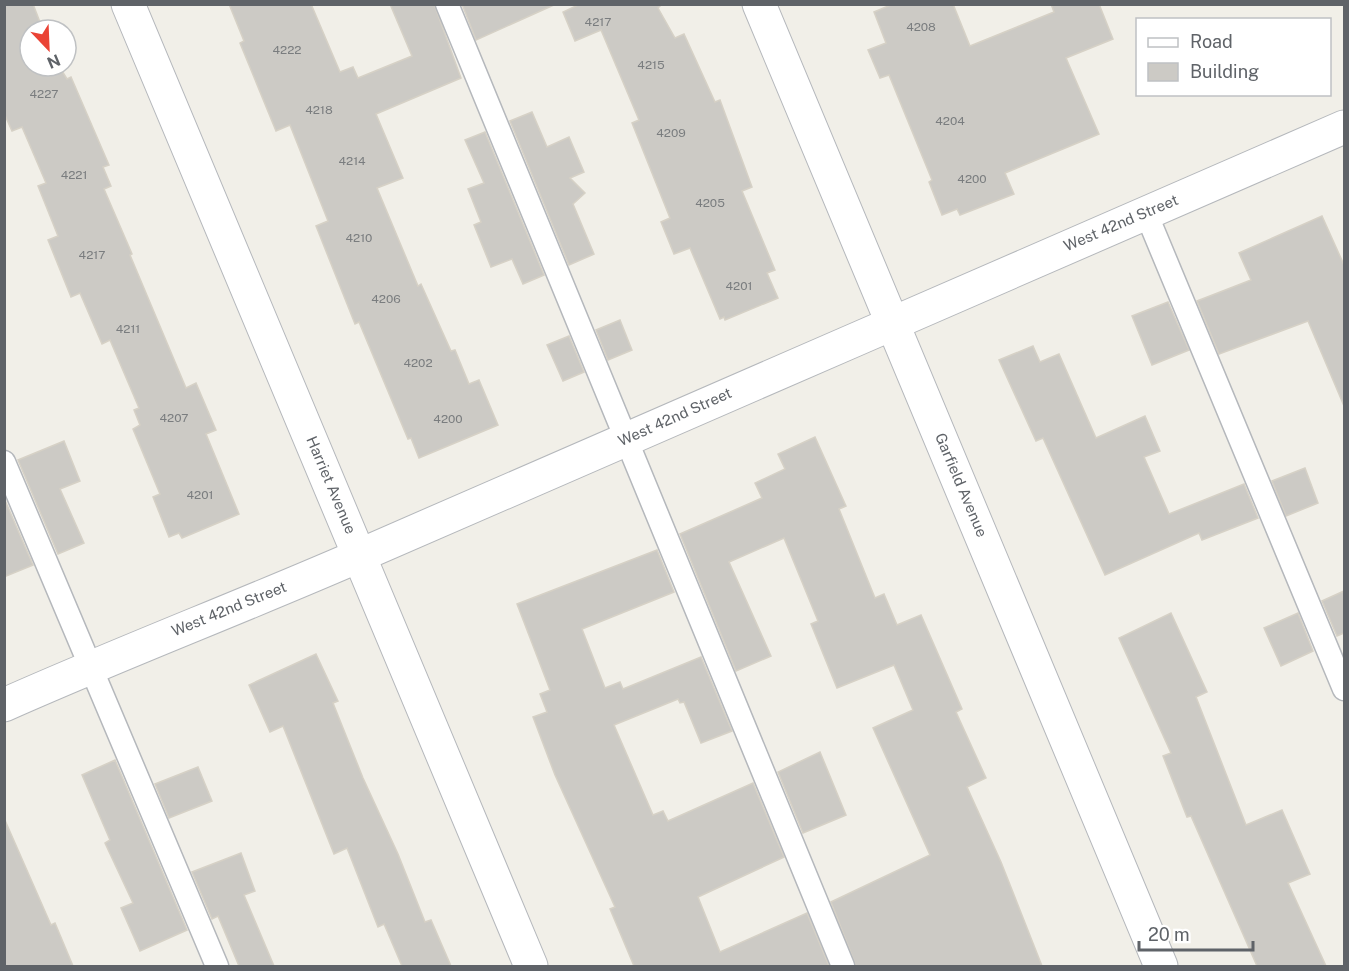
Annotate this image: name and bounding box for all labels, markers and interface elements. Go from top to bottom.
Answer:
house number: 4217 [585,15,611,29]
north arrow [18,18,78,78]
legend [1136,18,1331,96]
house number: 4208 [906,20,936,34]
text: Road [1190,31,1233,52]
house number: 4222 [273,43,302,57]
text: N [44,50,63,73]
house number: 4215 [637,58,665,72]
text: Building [1190,61,1259,82]
house number: 4227 [29,87,59,101]
house number: 4218 [305,103,333,117]
house number: 4204 [935,114,965,128]
house number: 4209 [656,126,686,140]
house number: 4214 [338,154,366,168]
house number: 4221 [61,168,87,182]
house number: 4200 [957,172,987,186]
street label: West 42nd Street [1061,191,1181,254]
house number: 4205 [695,196,725,210]
house number: 4210 [346,231,372,245]
house number: 4217 [79,248,105,262]
house number: 4201 [726,279,752,293]
house number: 4206 [371,292,401,306]
house number: 4211 [116,322,140,336]
house number: 4202 [403,356,433,370]
street label: West 42nd Street [615,384,734,449]
house number: 4207 [159,411,189,425]
house number: 4200 [433,412,463,426]
street label: Garfield Avenue [932,430,991,539]
street label: Harriet Avenue [303,433,360,536]
house number: 4201 [187,488,213,502]
street label: West 42nd Street [169,578,289,639]
scale bar [1139,914,1253,952]
text: 20 m [1148,924,1190,945]

